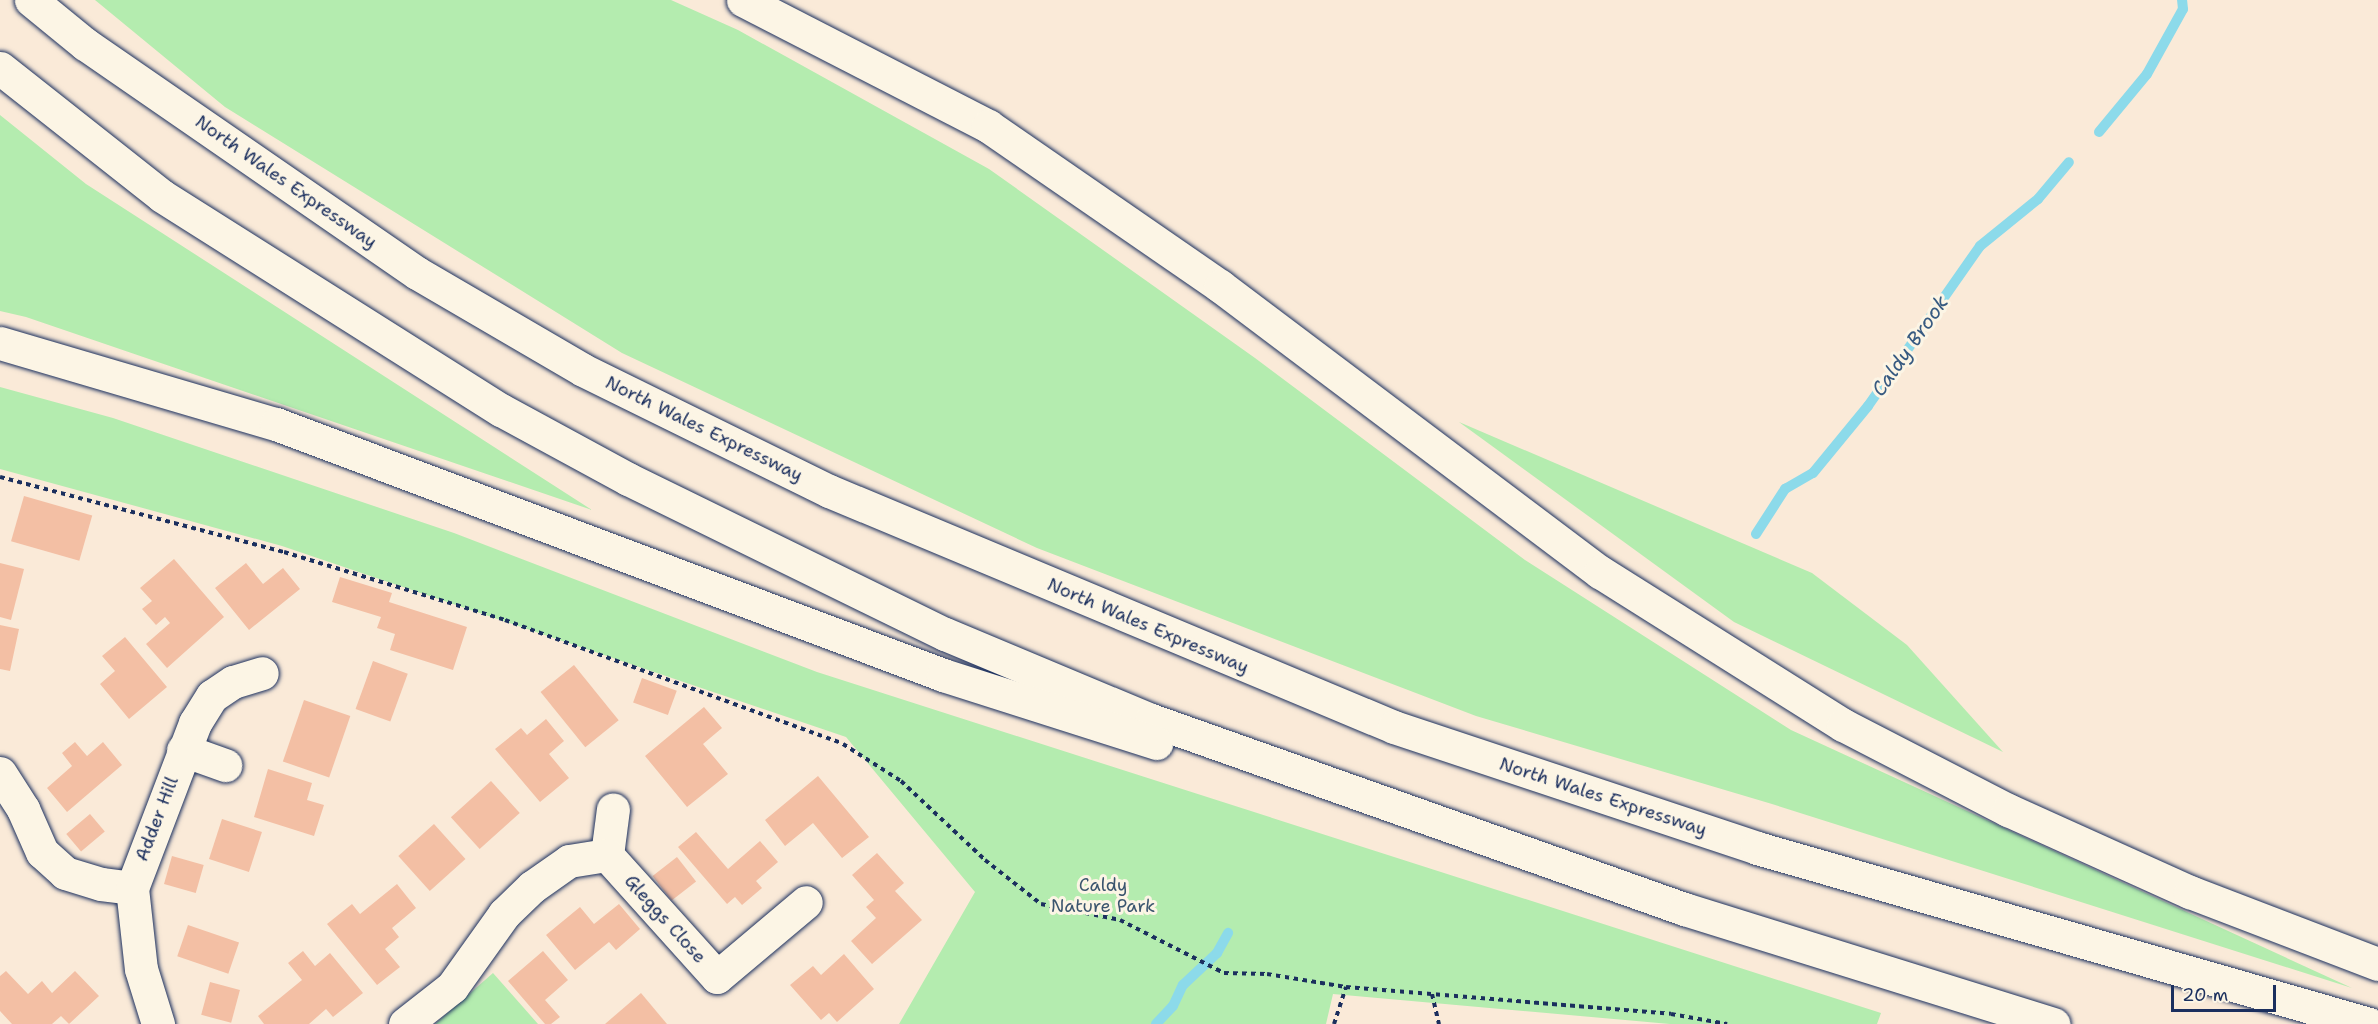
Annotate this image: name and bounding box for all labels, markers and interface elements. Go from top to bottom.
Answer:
street label: North Wales Expressway [191,111,381,253]
water label: Caldy Brook [1866,291,1954,401]
street label: North Wales Expressway [602,372,806,486]
street label: North Wales Expressway [1044,574,1252,678]
street label: North Wales Expressway [1497,753,1709,841]
street label: Adder Hill [131,774,183,864]
street label: Gleggs Close [620,870,710,968]
park label: Caldy Nature Park [1051,875,1155,918]
scale bar [2174,973,2279,1011]
text: 20 m [2182,983,2228,1007]

